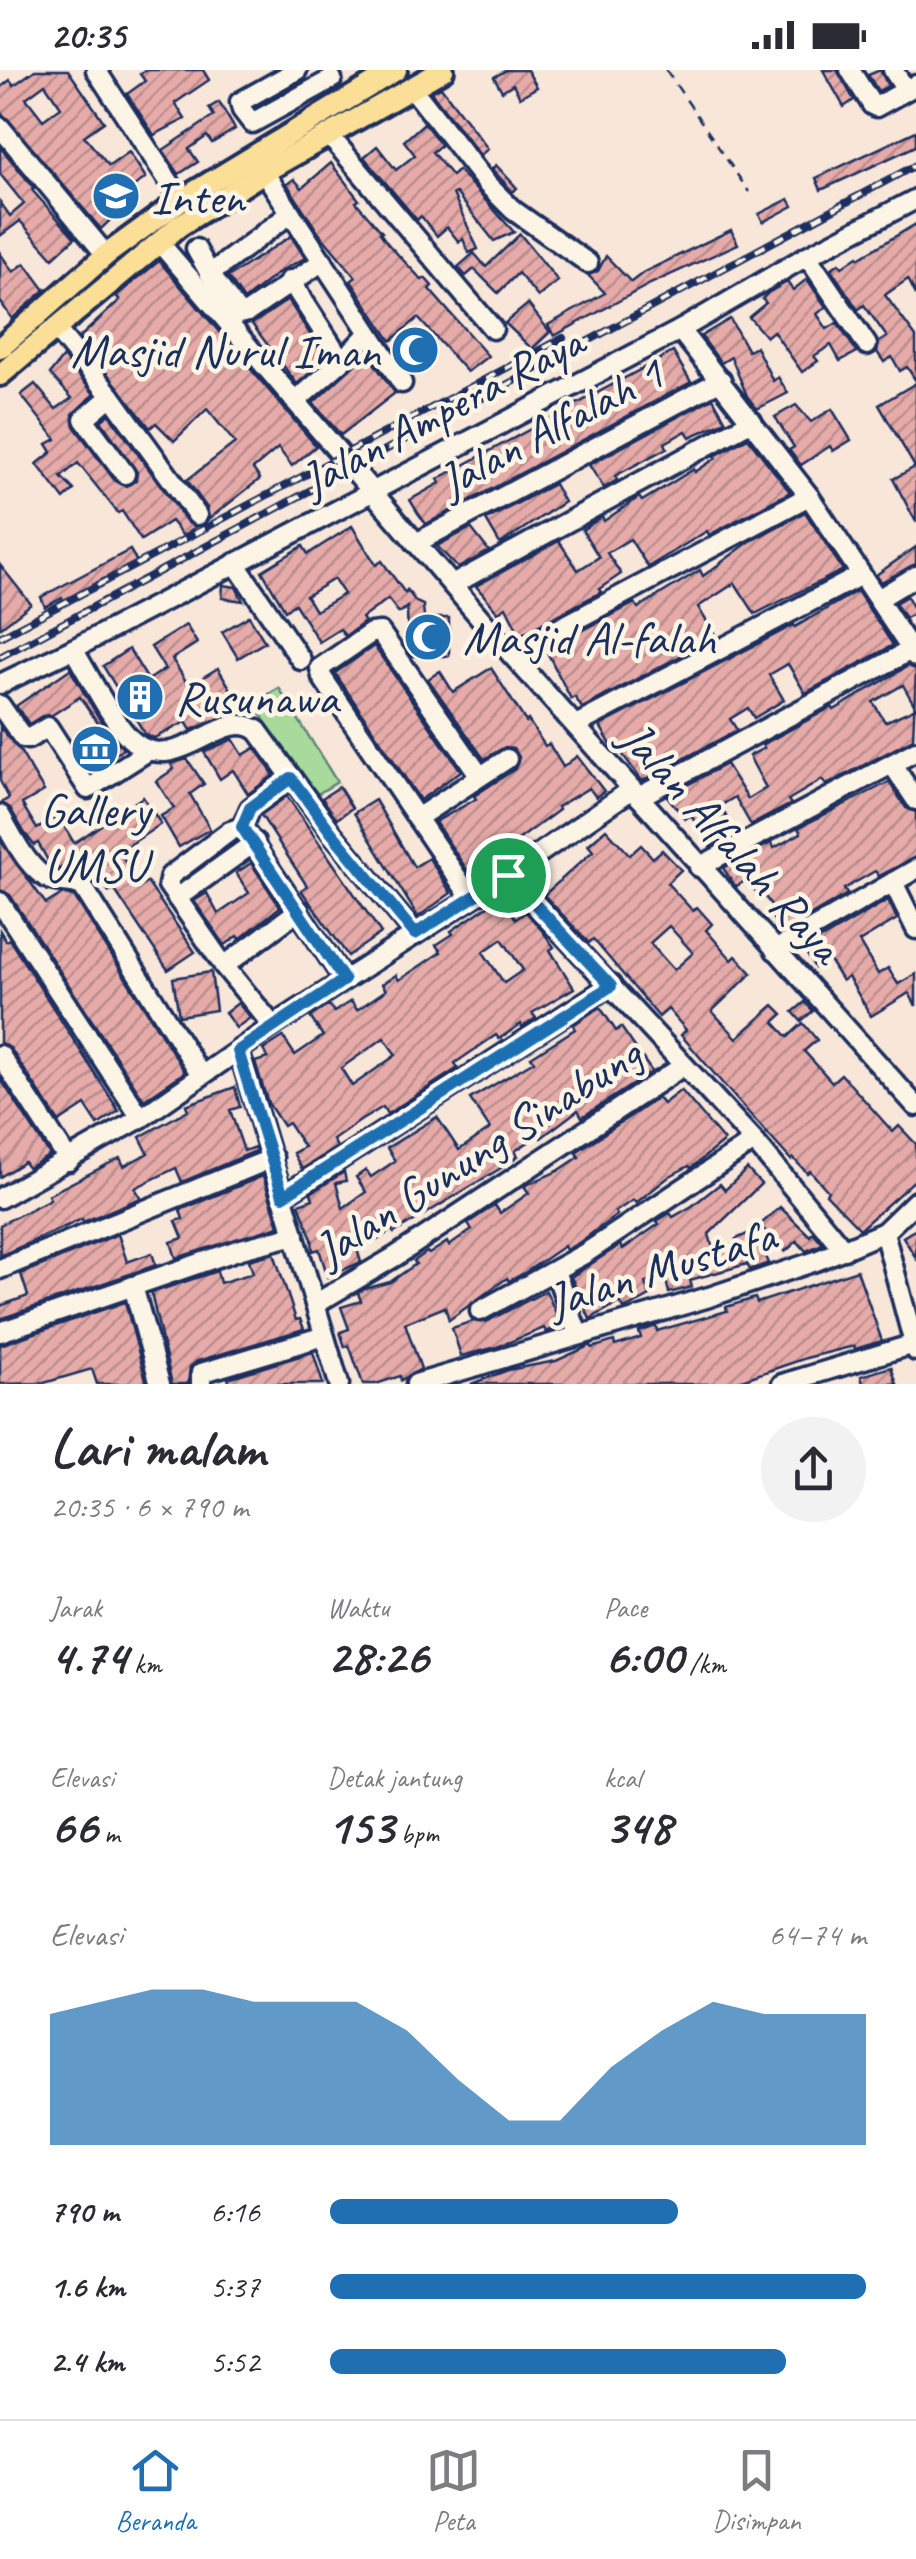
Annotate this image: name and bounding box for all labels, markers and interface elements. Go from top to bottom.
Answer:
text: 20:35 [50,12,125,59]
place label: Inten [151,167,247,227]
school or university icon: Inten [90,170,142,222]
street label: Jalan Ampera Raya [288,309,597,511]
place label: Masjid Nurul Iman [71,321,381,381]
mosque icon: Masjid Nurul Iman [389,324,441,376]
street label: Jalan Alfalah 1 [426,342,675,512]
place label: Masjid Al-falah [463,608,717,668]
mosque icon: Masjid Al-falah [402,611,454,663]
place label: Rusunawa [175,668,341,728]
building icon: Rusunawa [114,671,166,723]
street label: Jalan Alfalah Raya [606,707,858,978]
museum icon: Gallery UMSU [69,723,121,775]
place label: Gallery UMSU [40,780,154,895]
pin [466,833,551,918]
icon: arrive [481,848,536,903]
street label: Jalan Gunung Sinabung [301,1022,655,1281]
street label: Jalan Mustafa [538,1204,785,1332]
text: Lari malam [50,1413,264,1483]
button: share [761,1417,866,1522]
text: 20:35 · 6 × 790 m [50,1486,248,1527]
text: Jarak [50,1590,102,1625]
text: Waktu [327,1590,389,1625]
text: Pace [604,1590,647,1625]
text: 4.74 [50,1625,127,1688]
text: 28:26 [327,1625,428,1688]
text: 6:00 [604,1625,682,1688]
text: km [127,1646,161,1681]
text: /km [682,1646,726,1681]
text: Elevasi [50,1760,114,1795]
text: Detak jantung [327,1760,462,1795]
text: kcal [604,1760,641,1795]
text: 66 [50,1795,97,1858]
text: 153 [327,1795,394,1858]
text: 348 [604,1795,672,1858]
text: m [97,1816,120,1851]
text: bpm [394,1816,439,1851]
text: Elevasi [50,1914,123,1955]
text: 64–74 m [768,1914,866,1955]
text: 790 m [50,2191,119,2232]
text: 6:16 [210,2191,260,2232]
text: 1.6 km [50,2266,125,2307]
text: 5:37 [210,2266,260,2307]
text: 2.4 km [50,2341,124,2382]
text: 5:52 [210,2341,260,2382]
tab: Beranda [115,2443,195,2538]
tab: Peta [426,2443,481,2538]
tab: Disimpan [712,2443,801,2538]

